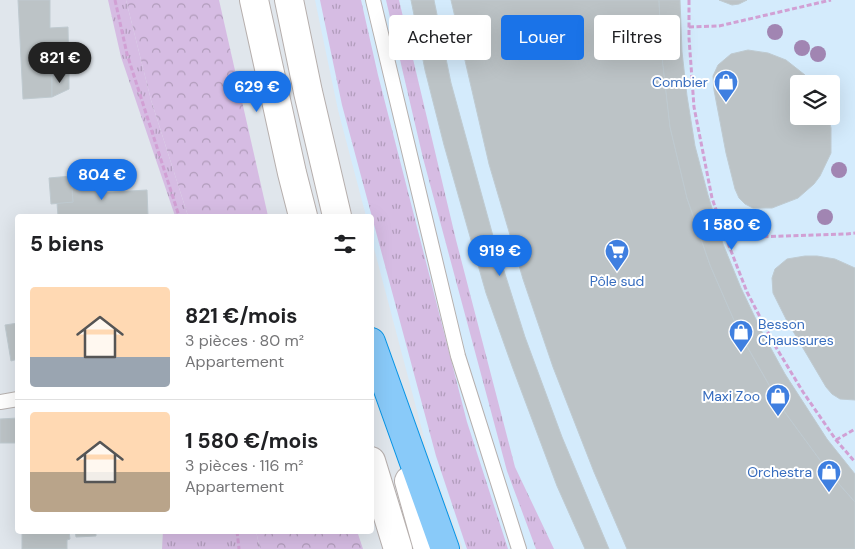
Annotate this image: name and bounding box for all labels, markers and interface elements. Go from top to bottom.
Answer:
chip: Acheter [389,15,491,60]
chip: Louer [501,15,584,60]
chip: Filtres [594,15,680,60]
pin: 821 € [25,42,95,84]
text: 821 € [39,47,81,68]
shop icon: Combier [713,69,739,103]
pin: 629 € [222,70,292,113]
place label: Combier [652,73,708,91]
map controls [790,75,840,125]
button: layers [790,75,840,125]
text: 629 € [234,76,280,97]
pin: 804 € [67,158,137,201]
text: 804 € [78,164,126,185]
pin: 1 580 € [686,208,778,251]
text: 1 580 € [703,214,761,235]
text: 5 biens [30,230,104,258]
icon: filters [331,230,359,258]
pin: 919 € [465,234,535,277]
supermarket icon: Pôle sud [604,238,630,272]
text: 919 € [479,240,521,261]
place label: Pôle sud [590,272,644,290]
text: 821 €/mois [185,302,298,330]
icon: home [70,307,130,367]
place label: Besson Chaussures [758,315,834,349]
shop icon: Besson Chaussures [728,319,754,353]
text: 3 pièces · 80 m² [185,330,304,351]
text: Appartement [185,351,284,372]
shop icon: Maxi Zoo [765,383,791,417]
place label: Maxi Zoo [702,387,760,405]
text: 1 580 €/mois [185,427,318,455]
icon: home [70,432,130,492]
text: 3 pièces · 116 m² [185,455,303,476]
shop icon: Orchestra [816,459,842,493]
place label: Orchestra [747,463,812,481]
text: Appartement [185,476,284,497]

